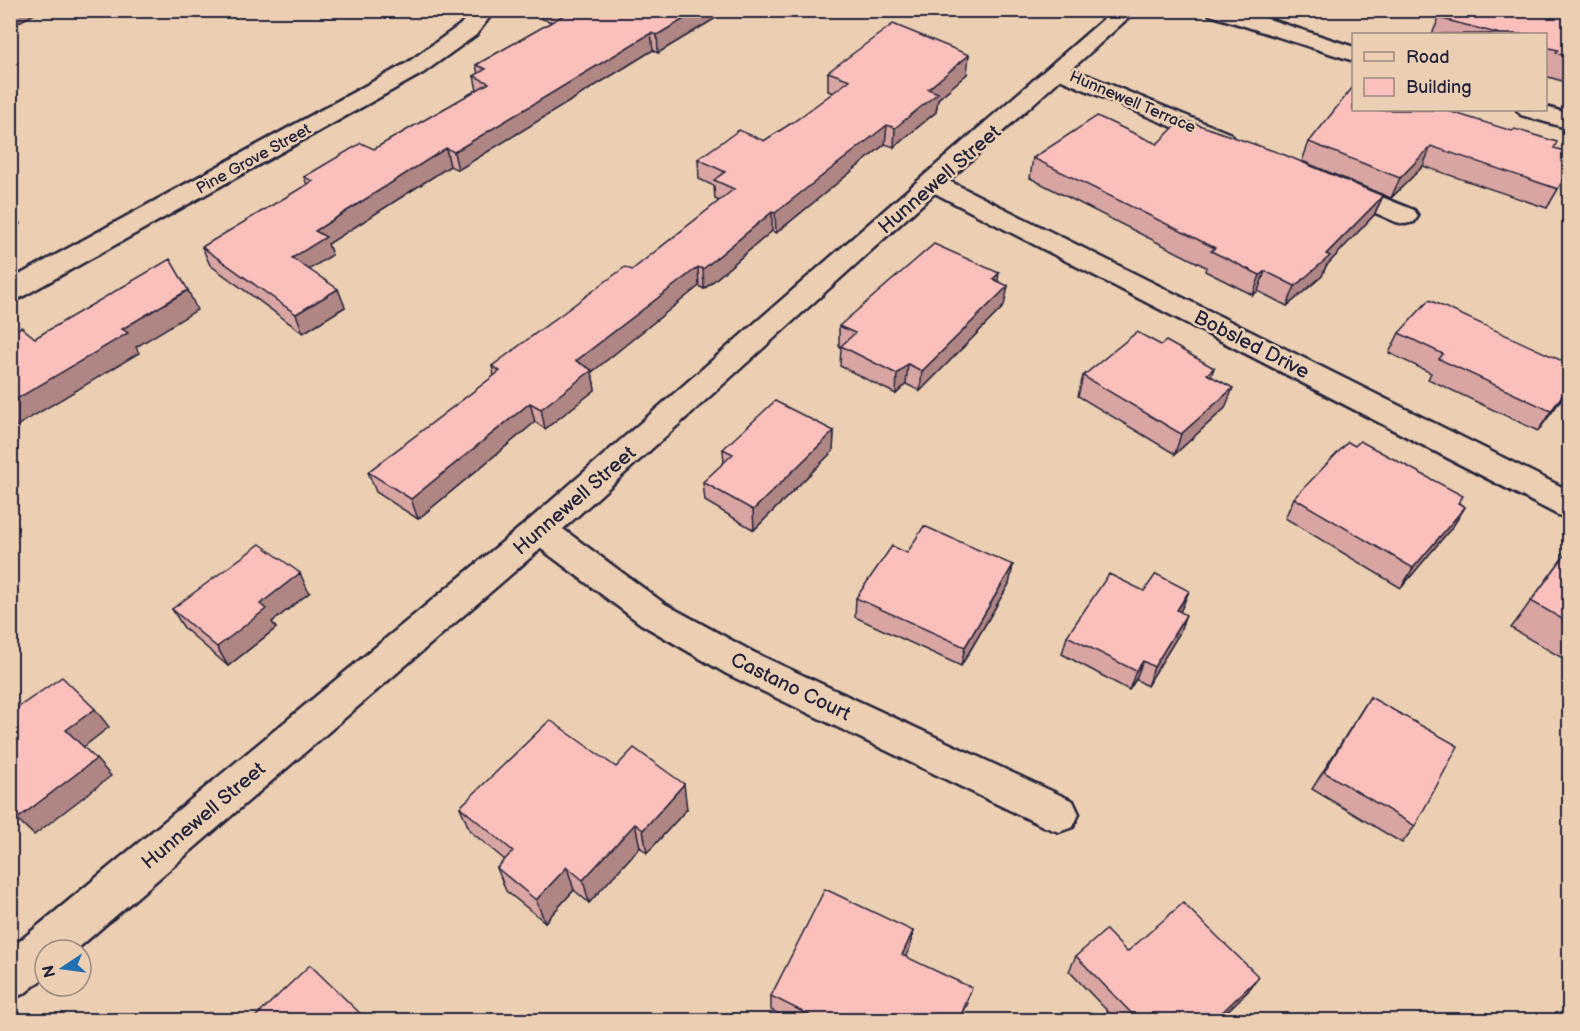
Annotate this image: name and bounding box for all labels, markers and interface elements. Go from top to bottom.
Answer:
legend [1352,33,1547,111]
text: Road [1406,47,1450,68]
street label: Hunnewell Terrace [1067,67,1199,138]
text: Building [1406,77,1472,98]
street label: Pine Grove Street [193,120,314,199]
street label: Hunnewell Street [874,120,1006,239]
street label: Bobsled Drive [1190,306,1313,384]
street label: Hunnewell Street [509,441,641,560]
street label: Castano Court [727,648,854,726]
street label: Hunnewell Street [137,757,270,875]
north arrow [33,938,93,998]
text: N [39,963,60,979]

